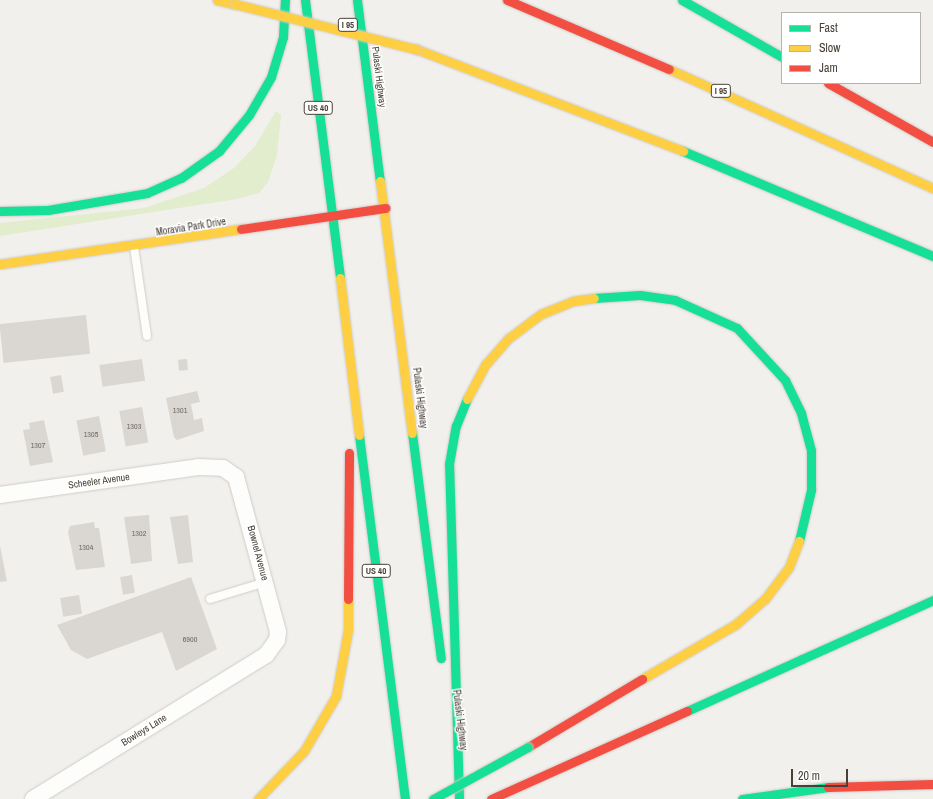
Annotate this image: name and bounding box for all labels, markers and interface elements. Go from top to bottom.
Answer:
legend [781,12,921,84]
road number: I 95 [337,18,359,32]
text: Fast [819,20,838,36]
text: Slow [819,40,840,56]
street label: Pulaski Highway [369,46,389,108]
text: Jam [819,60,838,76]
road number: I 95 [710,84,732,98]
road number: US 40 [303,101,333,115]
street label: Moravia Park Drive [155,216,227,238]
street label: Pulaski Highway [410,367,430,429]
house number: 1301 [173,406,187,416]
house number: 1303 [127,422,141,432]
house number: 1305 [84,430,98,440]
house number: 1307 [31,441,45,451]
street label: Scheeler Avenue [67,471,131,491]
street label: Bownel Avenue [245,524,271,582]
house number: 1302 [132,529,146,539]
house number: 1304 [79,543,93,553]
road number: US 40 [361,564,391,578]
house number: 6900 [183,635,197,645]
street label: Pulaski Highway [450,689,470,751]
street label: Bowleys Lane [119,711,169,749]
scale bar [793,761,850,787]
text: 20 m [798,768,820,784]

